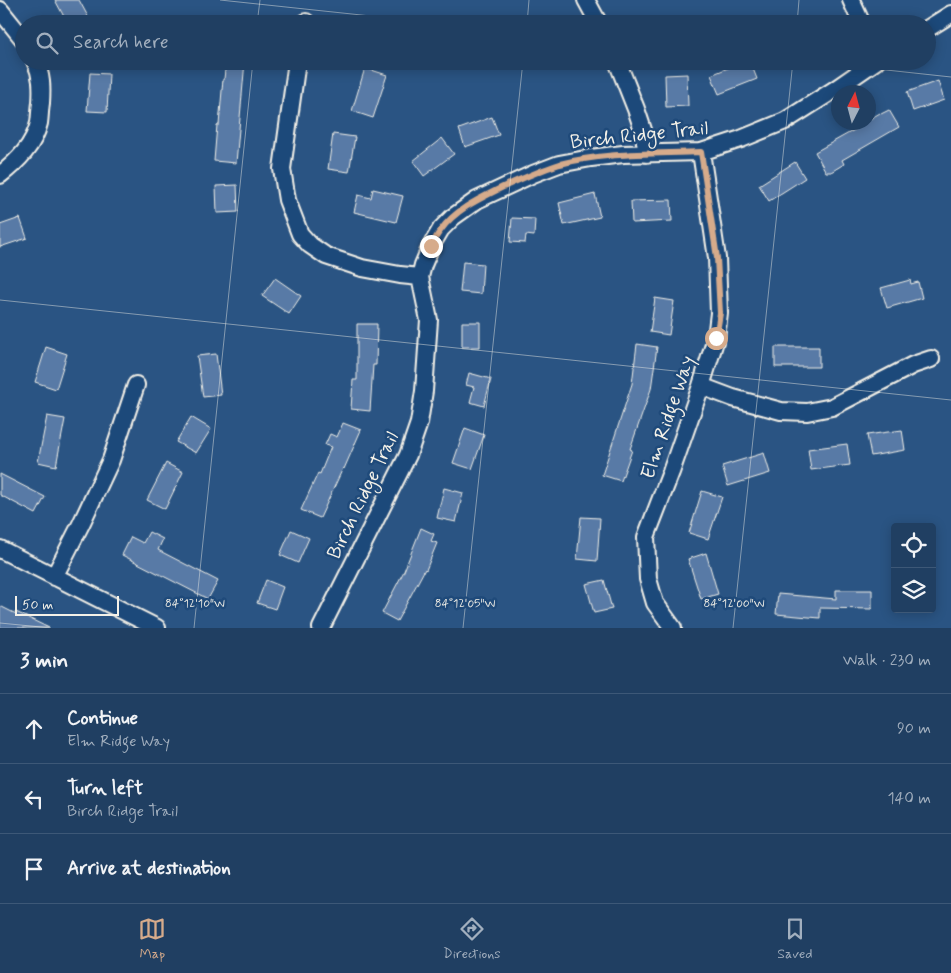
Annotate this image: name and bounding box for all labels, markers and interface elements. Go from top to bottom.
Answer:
search box [15,15,936,70]
icon: search [33,29,61,57]
text: Search here [73,30,169,55]
north arrow [831,85,876,130]
street label: Birch Ridge Trail [569,115,710,157]
route end [420,235,443,258]
route start [705,327,728,350]
street label: Elm Ridge Way [635,352,704,483]
street label: Birch Ridge Trail [321,427,407,564]
map controls [891,523,936,613]
button: locate [891,523,936,568]
button: layers [891,568,936,613]
scale bar [15,593,119,616]
text: 50 m [22,596,53,614]
text: 84°12'10"W [165,596,225,612]
text: 84°12'05"W [435,596,495,612]
text: 84°12'00"W [703,596,765,612]
text: 3 min [20,647,68,675]
text: Walk · 230 m [843,650,931,671]
text: Continue [67,706,138,731]
icon: ahead [20,715,48,743]
text: 90 m [897,718,931,739]
text: Elm Ridge Way [67,731,170,752]
text: Turn left [67,776,143,801]
icon: left [20,785,48,813]
text: 140 m [887,788,931,809]
text: Birch Ridge Trail [67,801,178,822]
icon: arrive [20,855,48,883]
text: Arrive at destination [67,856,231,881]
tab: Map [138,915,166,963]
tab: Directions [443,915,501,963]
tab: Saved [777,915,813,963]

